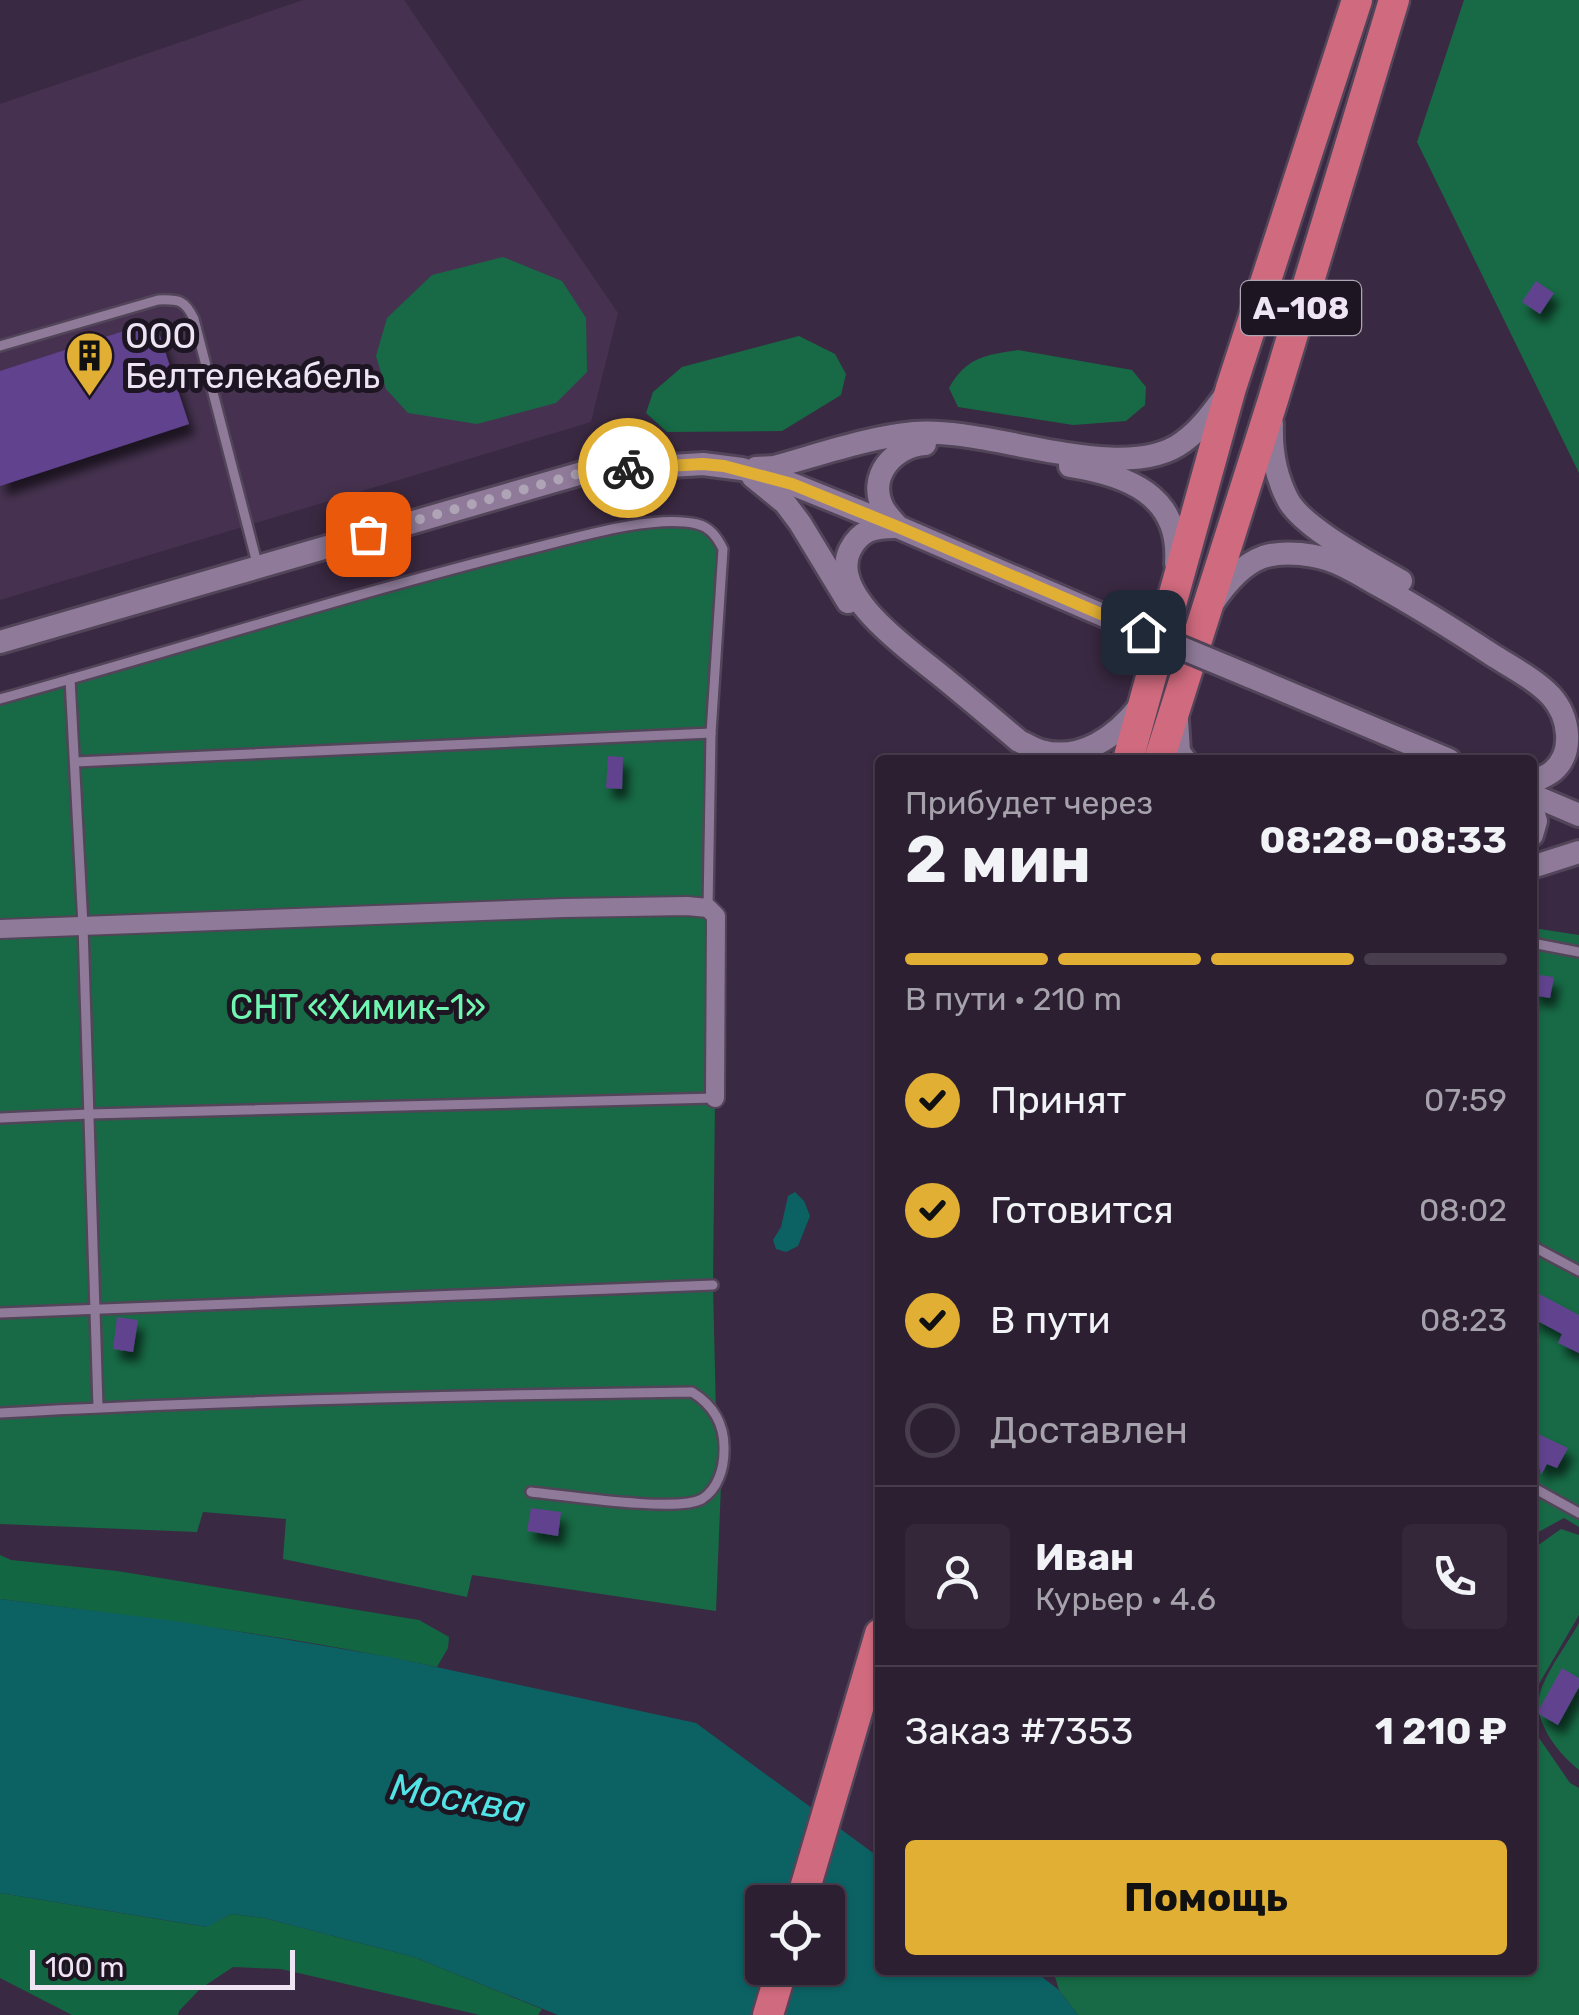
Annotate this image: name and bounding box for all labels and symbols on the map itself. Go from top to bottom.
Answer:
road number: А-108 [1241,281,1361,335]
place label: ООО Белтелекабель [125,315,380,397]
building icon: ООО Белтелекабель [64,330,116,398]
courier [578,418,678,518]
pin [326,492,411,577]
pin [1101,590,1186,675]
park label: СНТ «Химик-1» [230,986,486,1028]
water label: Москва [387,1763,529,1833]
scale bar [30,1945,295,1990]

